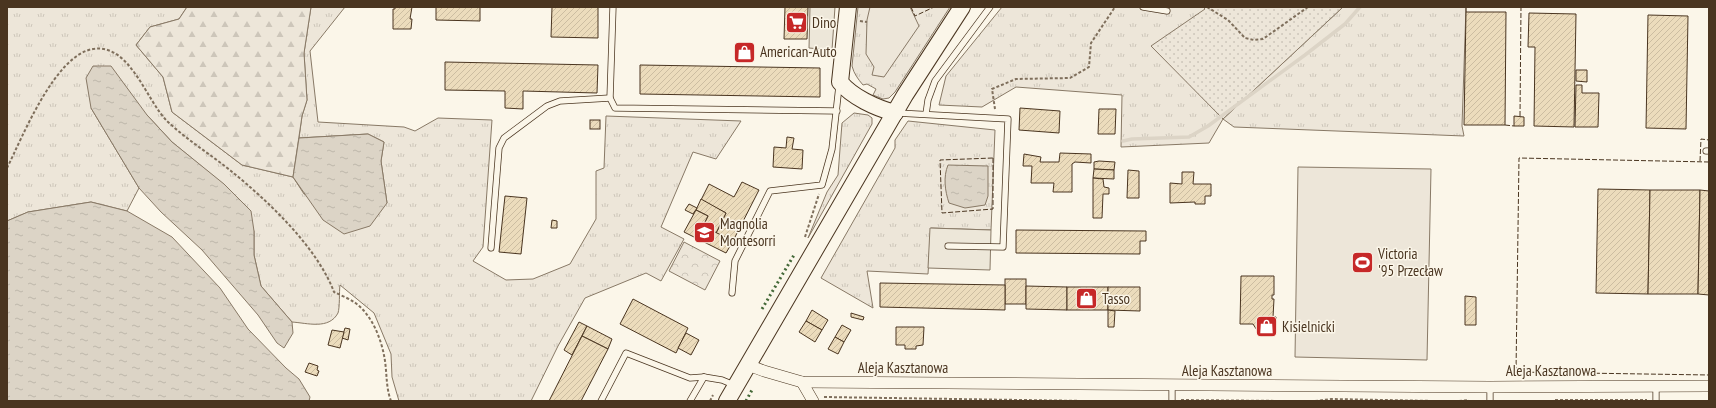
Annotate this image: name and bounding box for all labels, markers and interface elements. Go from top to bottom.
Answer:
supermarket icon: Dino [783,10,809,36]
place label: Dino [812,13,836,32]
shop icon: American-Auto [731,39,757,65]
place label: American-Auto [760,42,837,61]
place label: Magnolia Montesorri [720,214,776,250]
school or university icon: Magnolia Montesorri [692,220,718,246]
place label: Victoria '95 Przecław [1377,244,1443,280]
sports icon: Victoria '95 Przecław [1350,250,1376,276]
shop icon: Tasso [1073,286,1099,312]
place label: Tasso [1102,289,1130,308]
shop icon: Kisielnicki [1254,314,1280,340]
place label: Kisielnicki [1282,317,1335,336]
street label: Aleja Kasztanowa [858,358,948,377]
street label: Aleja Kasztanowa [1182,361,1272,380]
street label: Aleja Kasztanowa [1506,361,1596,380]

